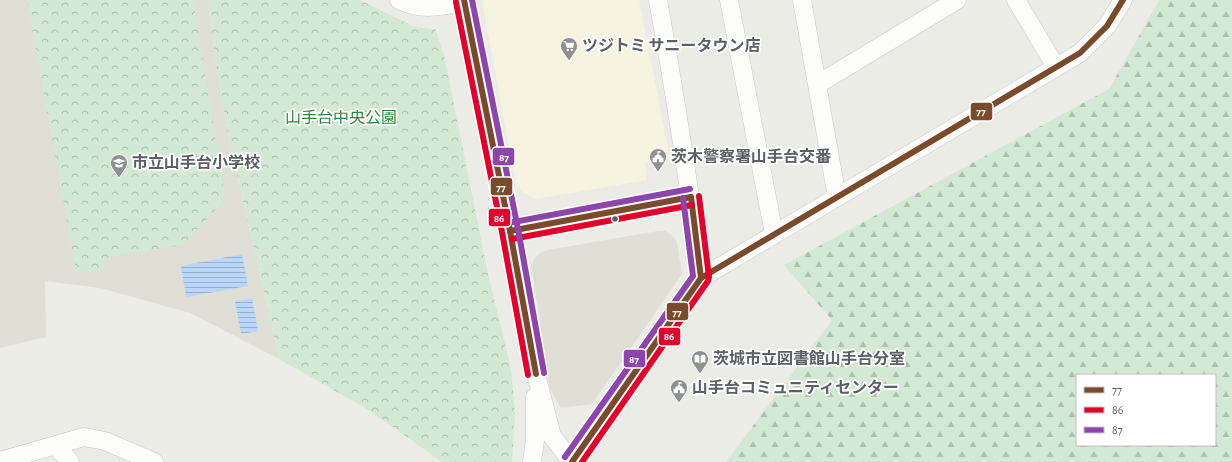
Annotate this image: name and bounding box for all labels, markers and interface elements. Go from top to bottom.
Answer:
supermarket icon: ツジトミ サニータウン店 [559,36,579,61]
place label: ツジトミ サニータウン店 [582,37,760,54]
line badge: 77 [970,102,993,121]
text: 77 [976,106,986,117]
park label: 山手台中央公園 [285,109,397,126]
line badge: 87 [492,147,515,166]
public building icon: 茨木警察署山手台交番 [648,147,668,172]
place label: 茨木警察署山手台交番 [671,148,831,165]
text: 87 [499,152,509,163]
school or university icon: 市立山手台小学校 [109,153,129,178]
place label: 市立山手台小学校 [132,154,260,171]
line badge: 77 [490,177,513,196]
text: 77 [496,182,506,193]
line badge: 86 [488,208,511,227]
text: 86 [494,213,504,224]
unlabelled marker [610,214,620,224]
line badge: 77 [666,302,689,321]
text: 77 [672,307,682,318]
line badge: 86 [658,327,681,346]
text: 86 [664,331,674,342]
line badge: 87 [623,349,646,368]
library icon: 茨城市立図書館山手台分室 [690,349,710,374]
place label: 茨城市立図書館山手台分室 [713,349,905,367]
text: 87 [629,354,639,365]
legend [1076,374,1216,446]
public building icon: 山手台コミュニティセンター [669,378,689,403]
place label: 山手台コミュニティセンター [692,379,899,396]
text: 77 [1112,384,1122,396]
text: 86 [1112,404,1124,416]
text: 87 [1112,424,1123,436]

